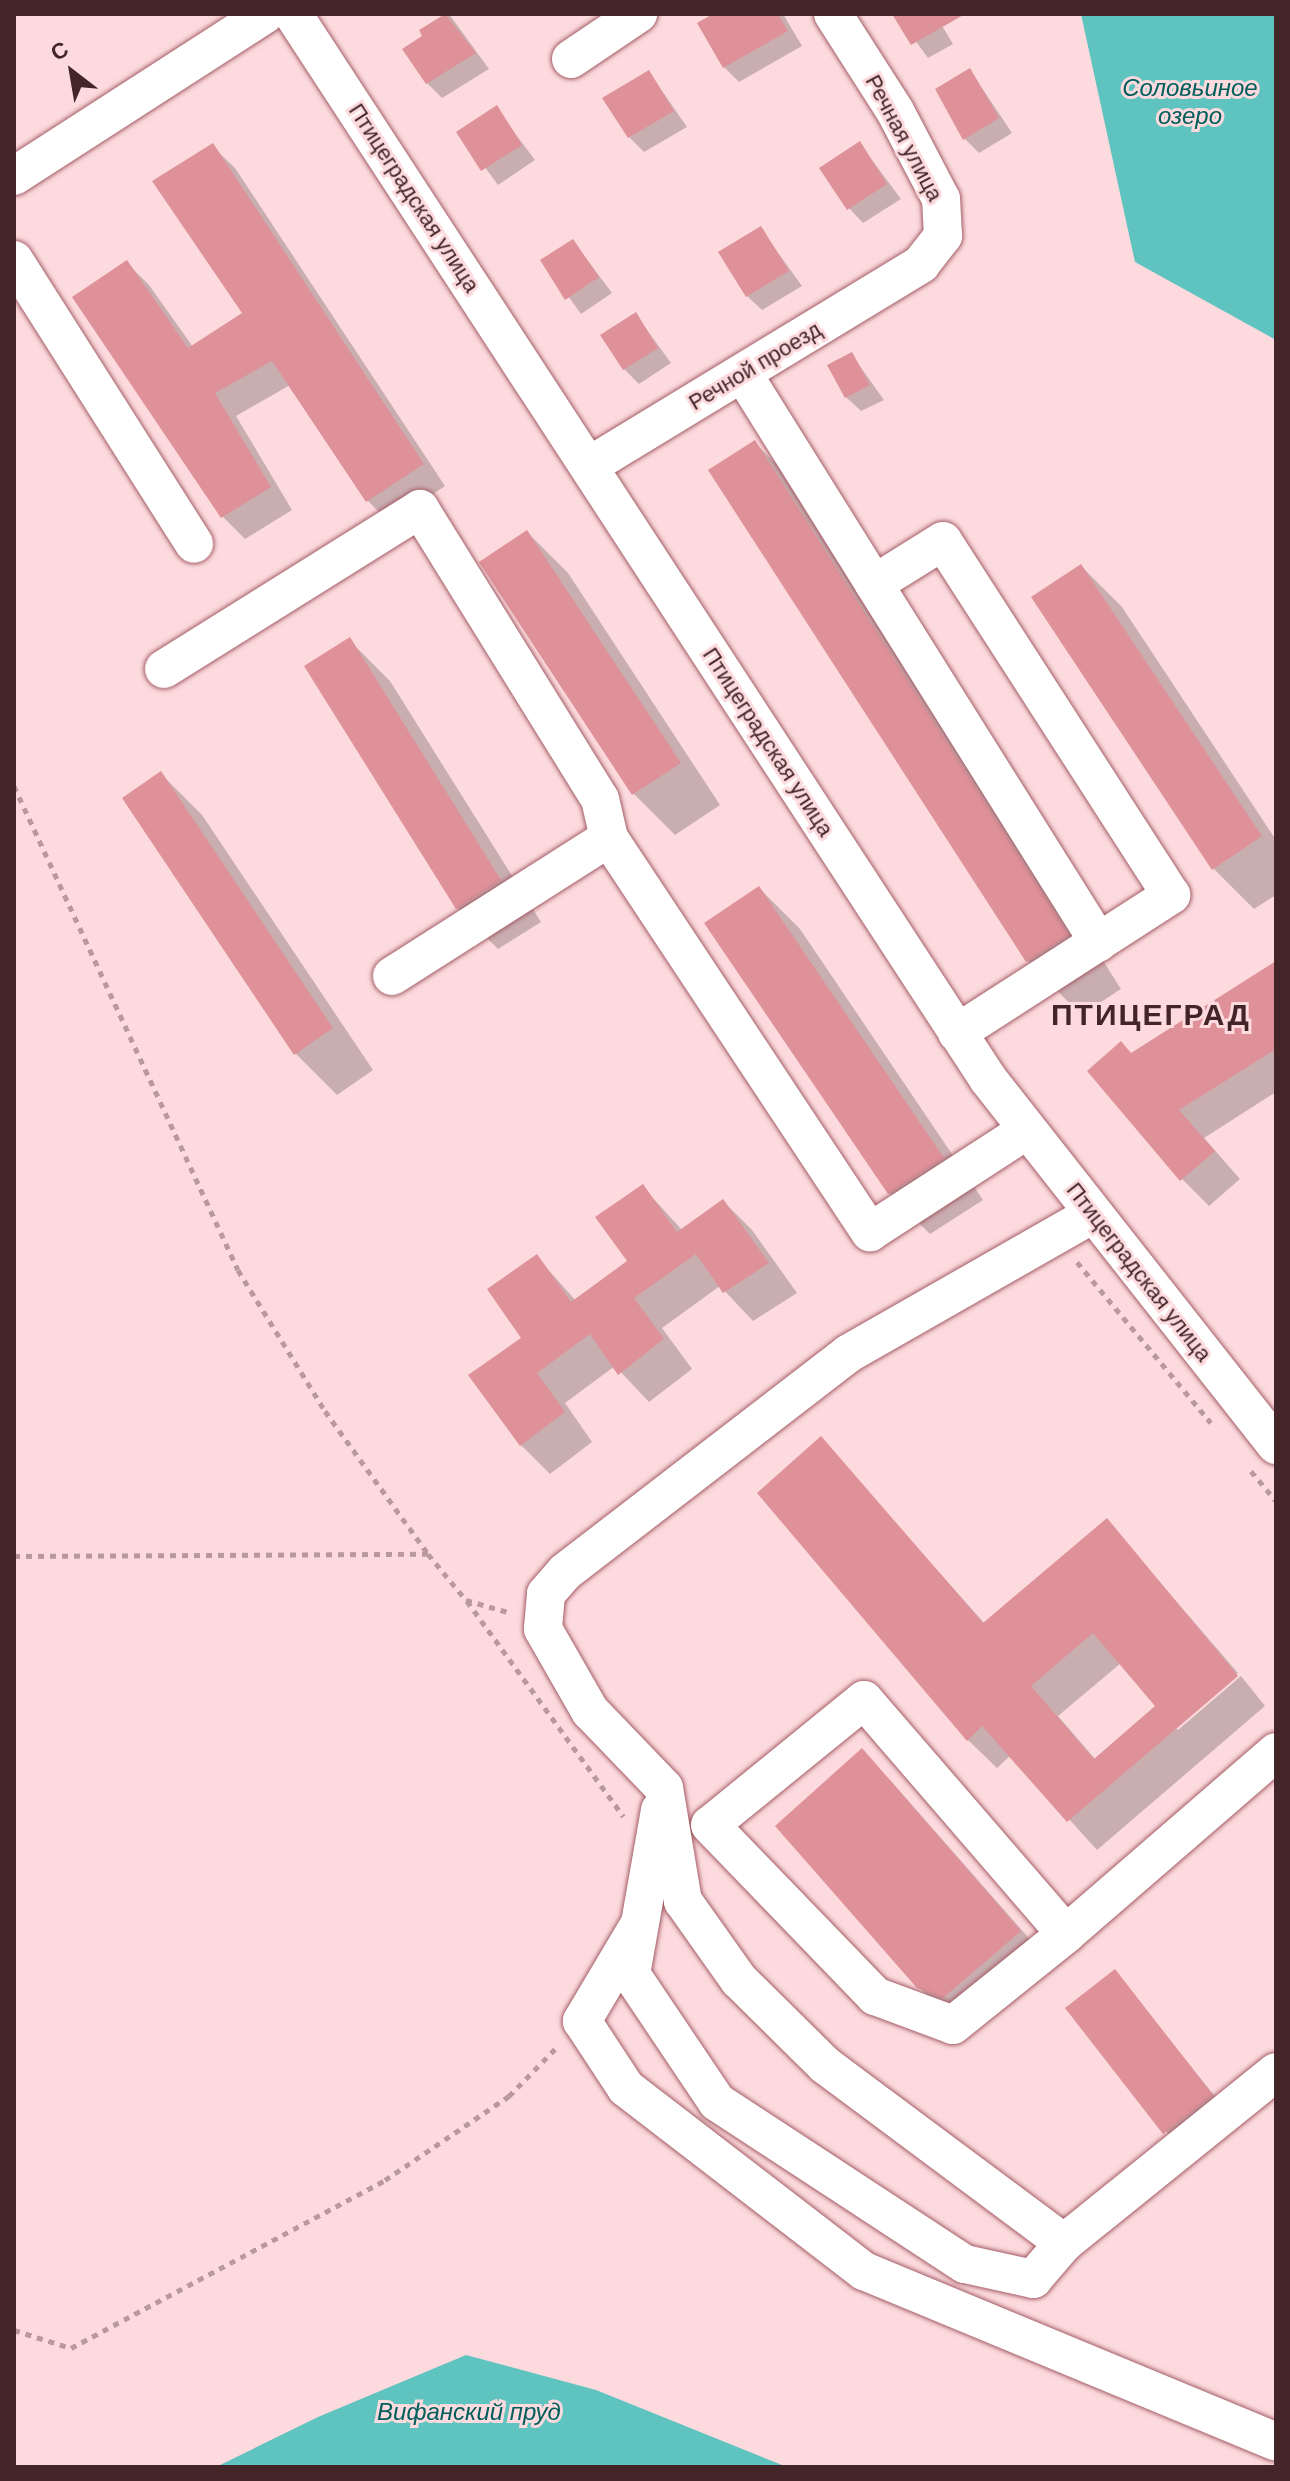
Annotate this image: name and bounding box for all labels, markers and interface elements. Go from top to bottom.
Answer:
north arrow [32,32,112,112]
text: С [45,34,74,68]
street label: Речная улица [860,70,948,206]
water label: Соловьиное озеро [1122,74,1258,130]
street label: Птицеградская улица [343,99,485,297]
street label: Речной проезд [684,316,826,416]
street label: Птицеградская улица [697,643,839,841]
district label: ПТИЦЕГРАД [1051,997,1251,1033]
street label: Птицеградская улица [1061,1177,1217,1367]
water label: Вифанский пруд [377,2398,561,2426]

